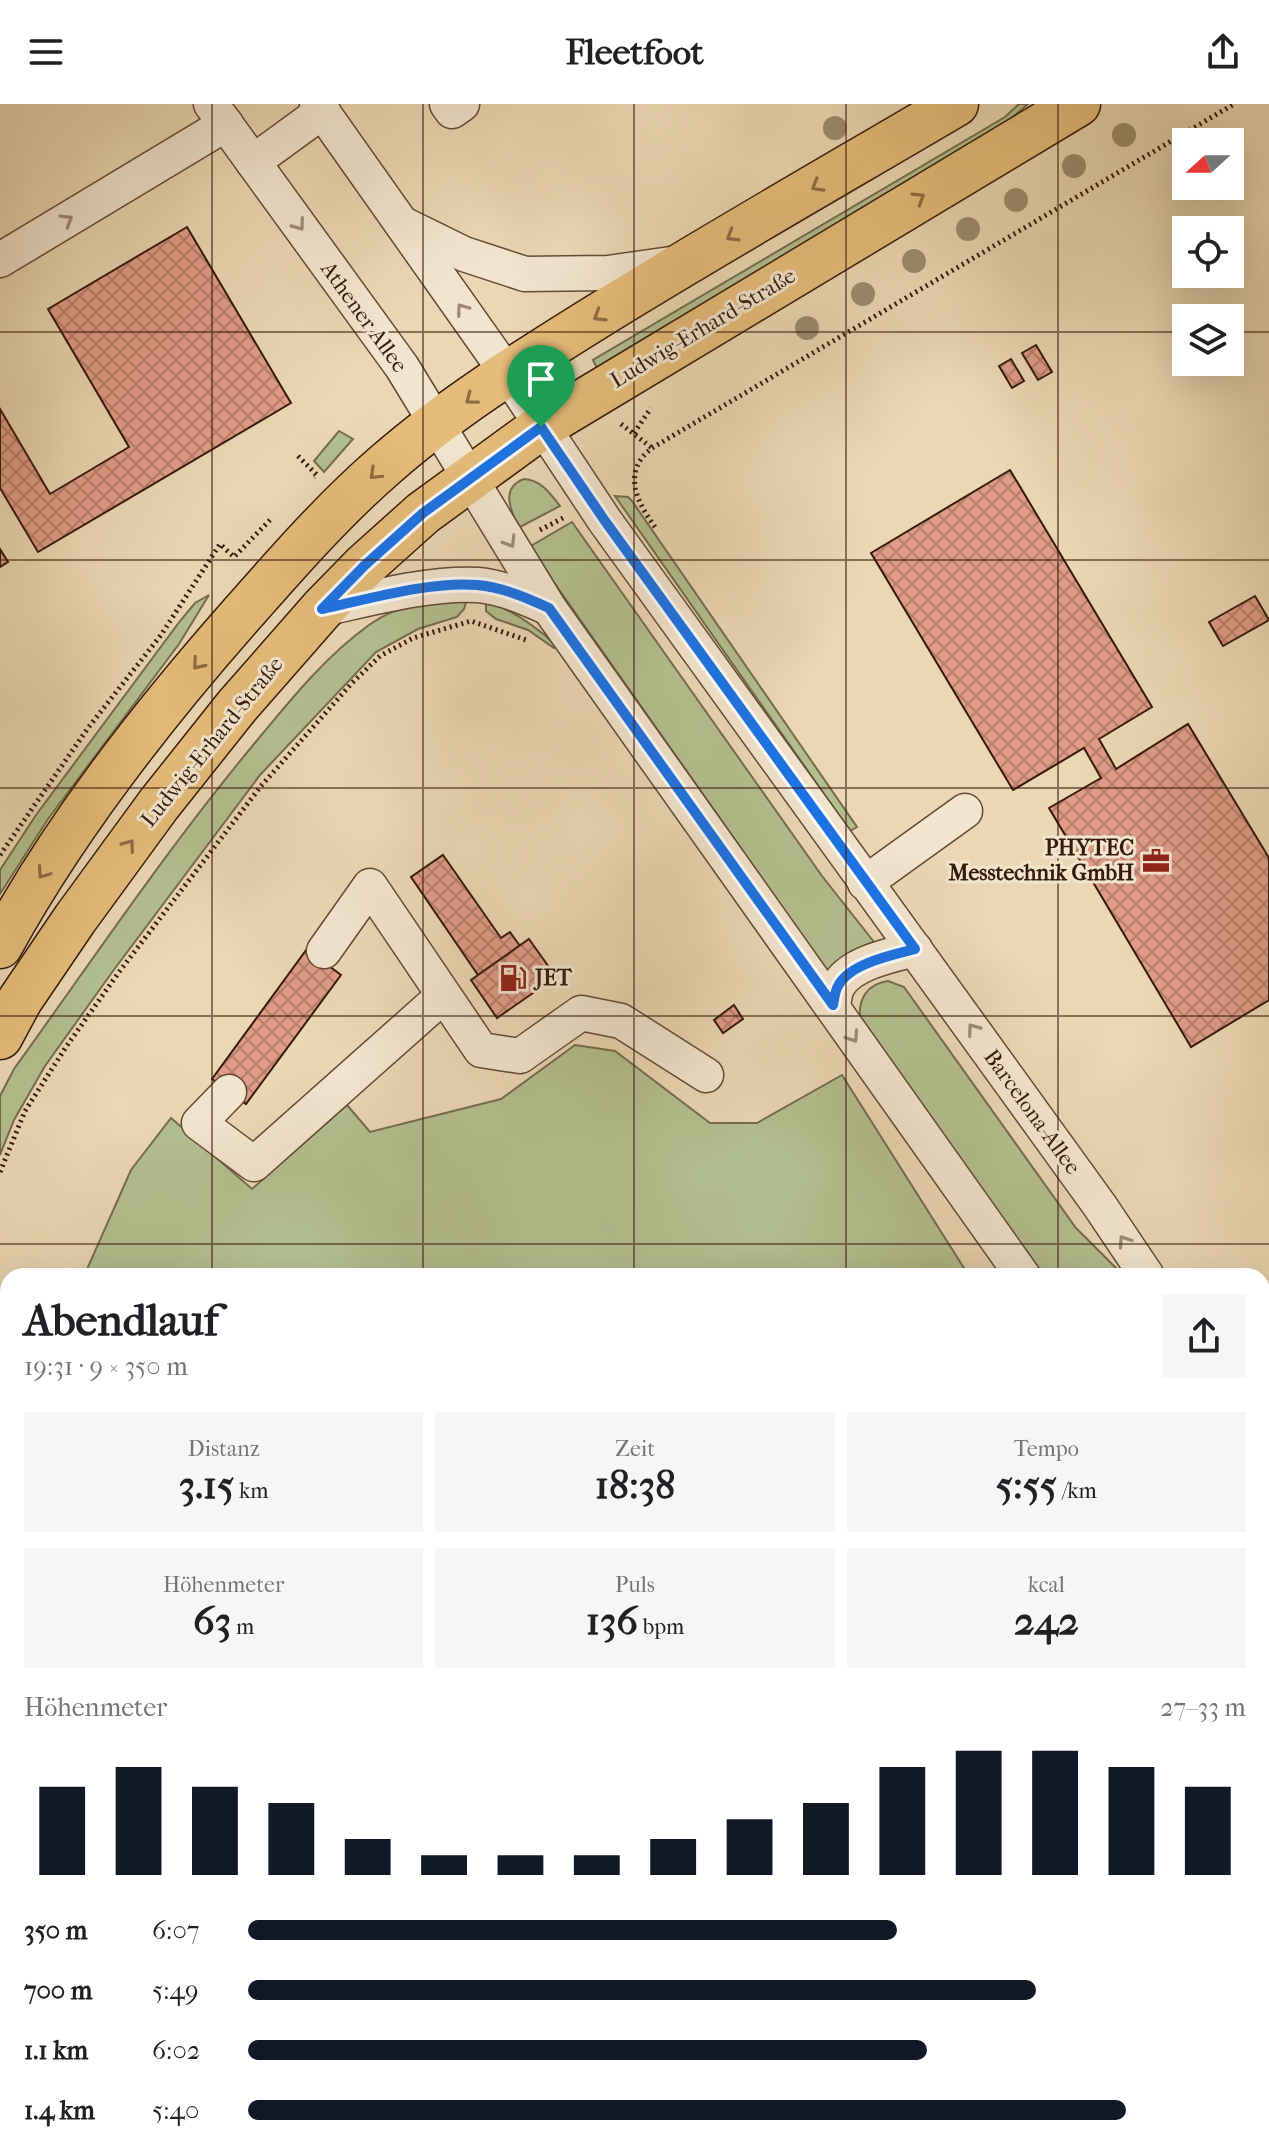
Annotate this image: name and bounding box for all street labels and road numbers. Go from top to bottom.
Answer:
street label: Athener Allee [314,256,413,378]
street label: Ludwig-Erhard-Straße [606,262,800,394]
street label: Ludwig-Erhard-Straße [135,652,289,832]
street label: Barcelona-Allee [978,1045,1086,1180]

